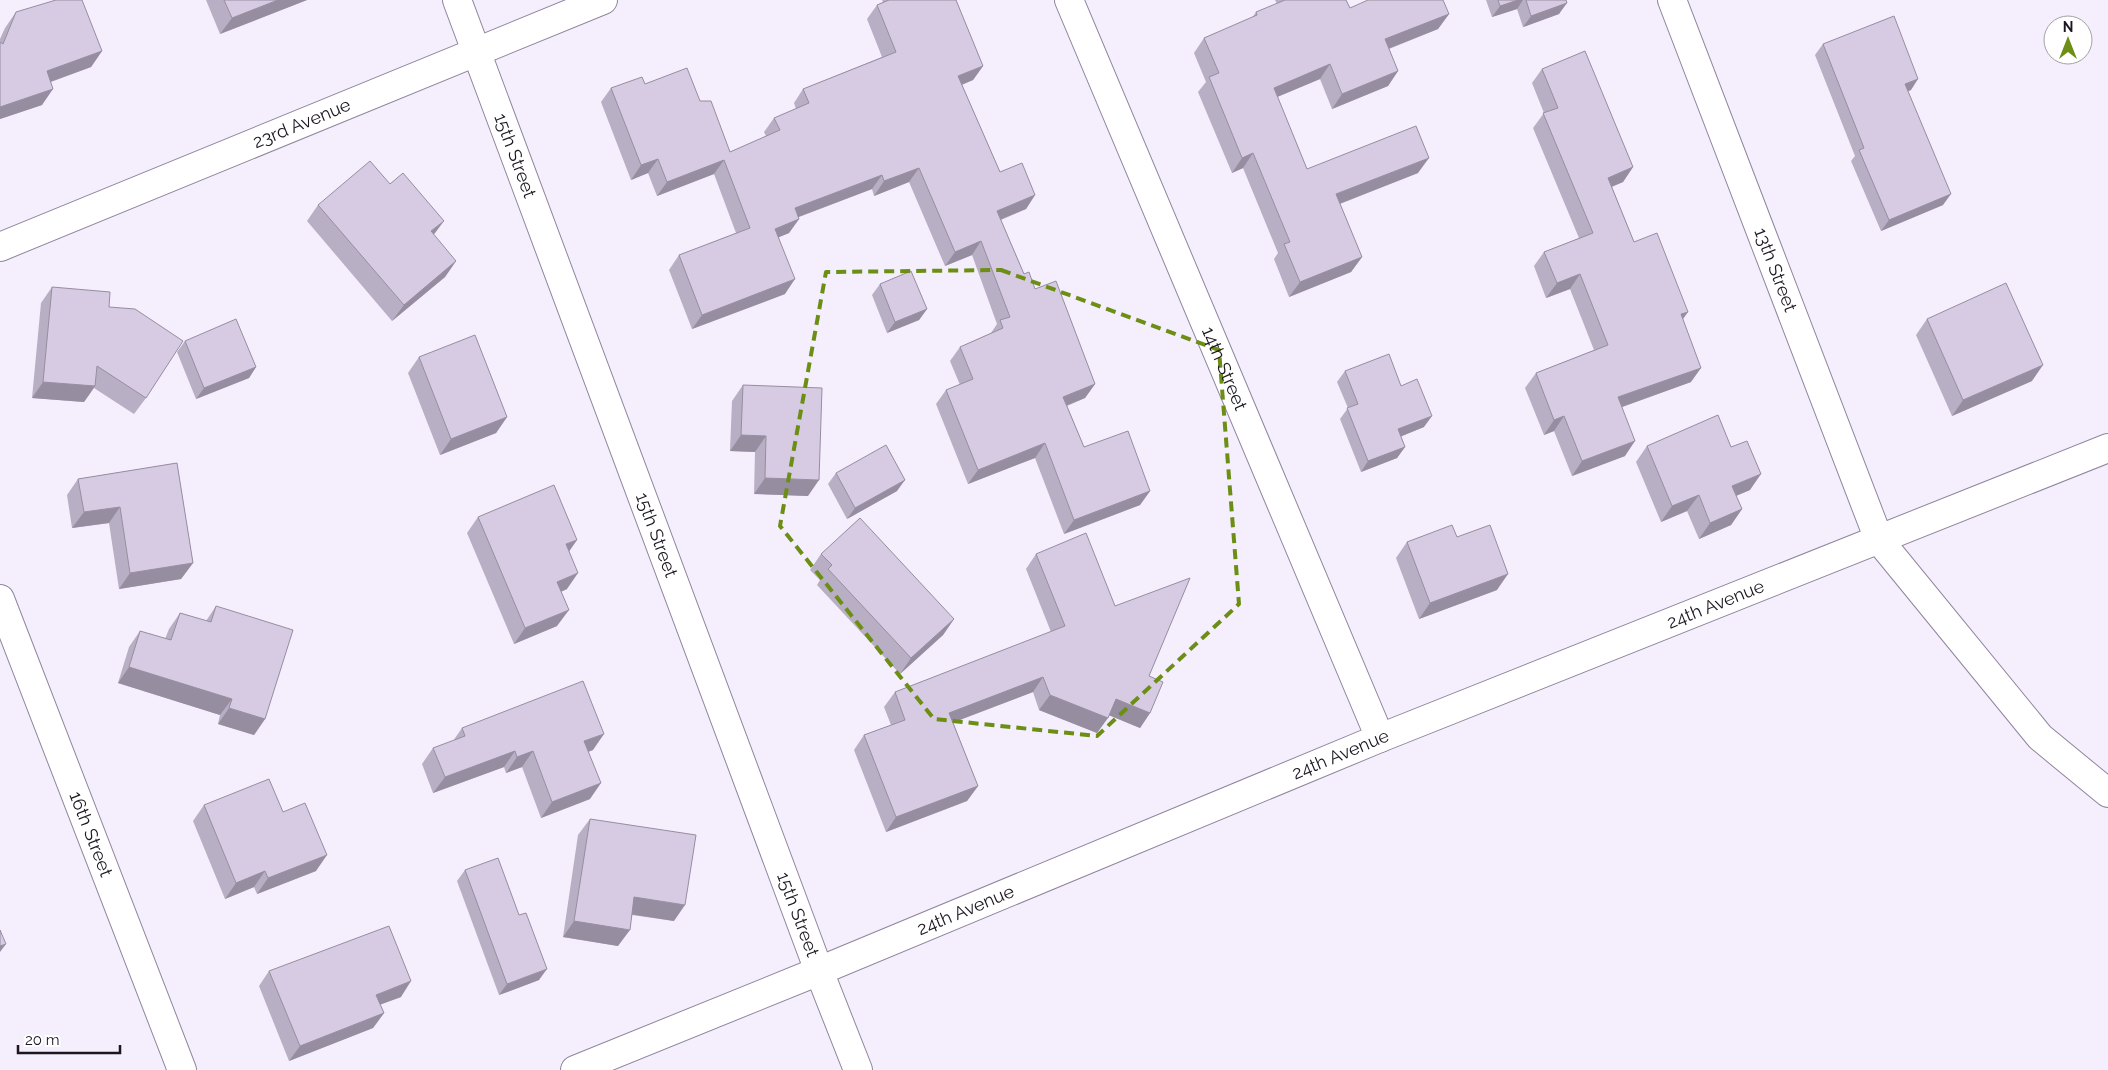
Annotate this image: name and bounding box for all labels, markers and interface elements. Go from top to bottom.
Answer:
north arrow [2043,15,2093,65]
text: N [2063,19,2073,35]
street label: 23rd Avenue [250,93,354,152]
street label: 15th Street [490,110,541,201]
street label: 13th Street [1750,225,1802,315]
street label: 14th Street [1198,324,1252,413]
street label: 15th Street [632,490,682,580]
street label: 24th Avenue [1664,575,1768,633]
street label: 24th Avenue [1289,724,1392,783]
street label: 16th Street [65,788,117,879]
street label: 15th Street [773,869,824,960]
street label: 24th Avenue [914,880,1017,939]
scale bar [18,1022,120,1054]
text: 20 m [25,1031,60,1049]

